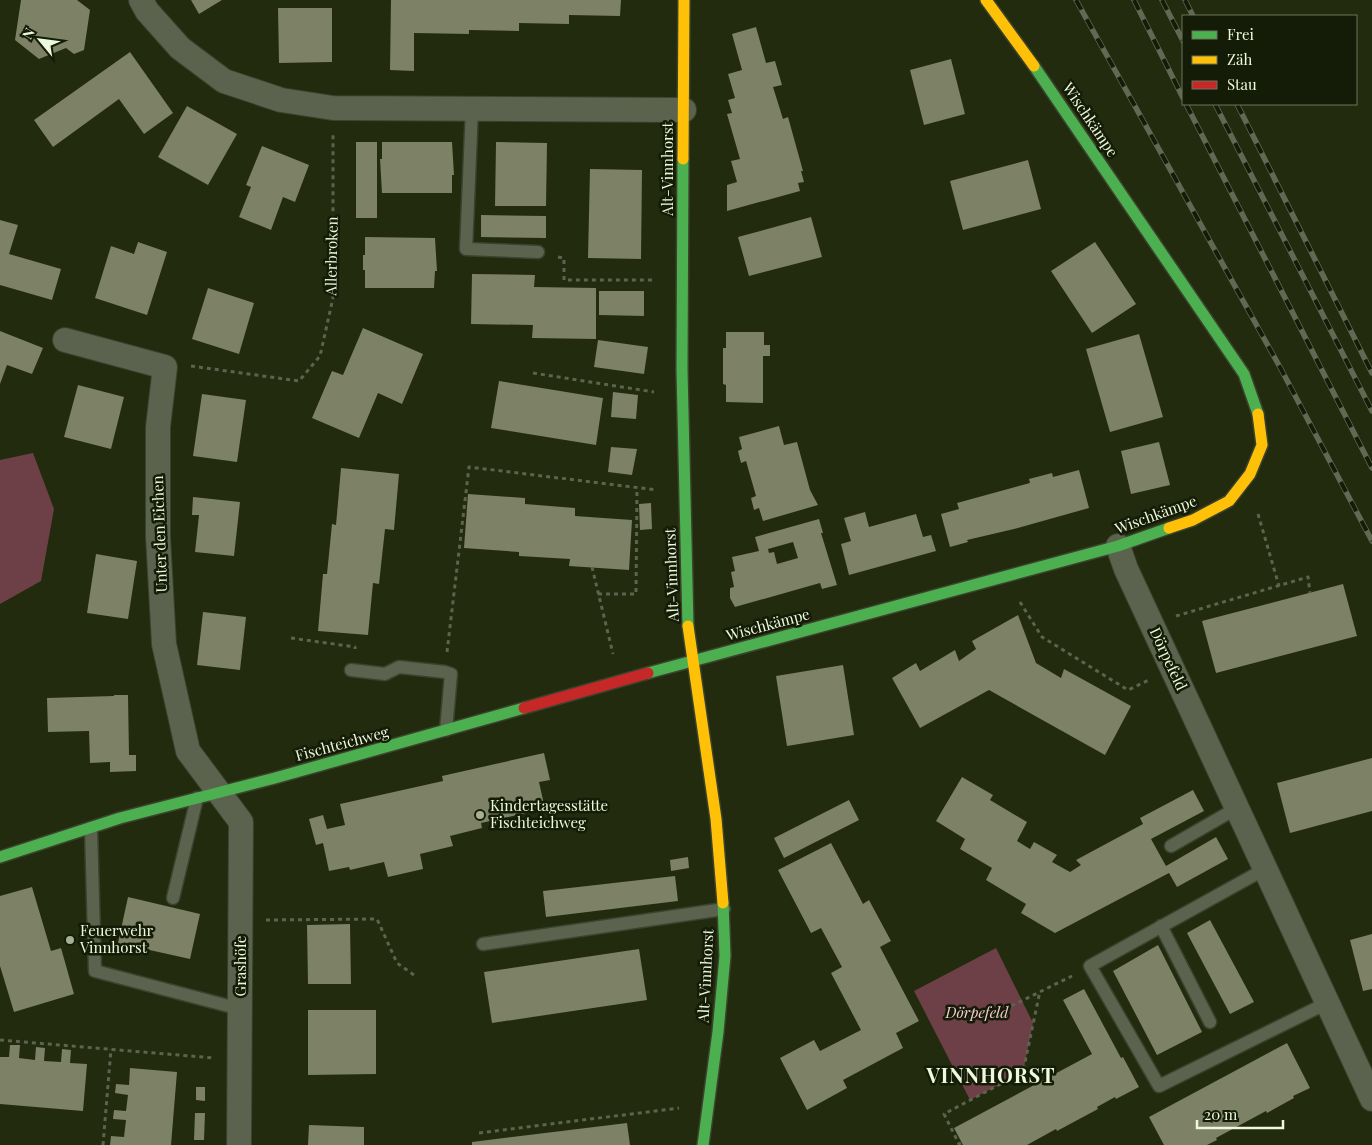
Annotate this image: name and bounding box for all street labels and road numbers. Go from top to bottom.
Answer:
street label: Wischkämpe [1058,78,1123,161]
street label: Alt-Vinnhorst [657,122,677,217]
street label: Allerbroken [320,216,342,297]
street label: Unter den Eichen [147,475,171,593]
street label: Wischkämpe [1111,490,1199,538]
street label: Alt-Vinnhorst [659,527,683,623]
street label: Wischkämpe [723,603,812,645]
street label: Dörpefeld [1146,624,1192,694]
street label: Fischteichweg [293,721,391,765]
street label: Alt-Vinnhorst [693,928,717,1024]
street label: Grashöfe [230,936,250,996]

